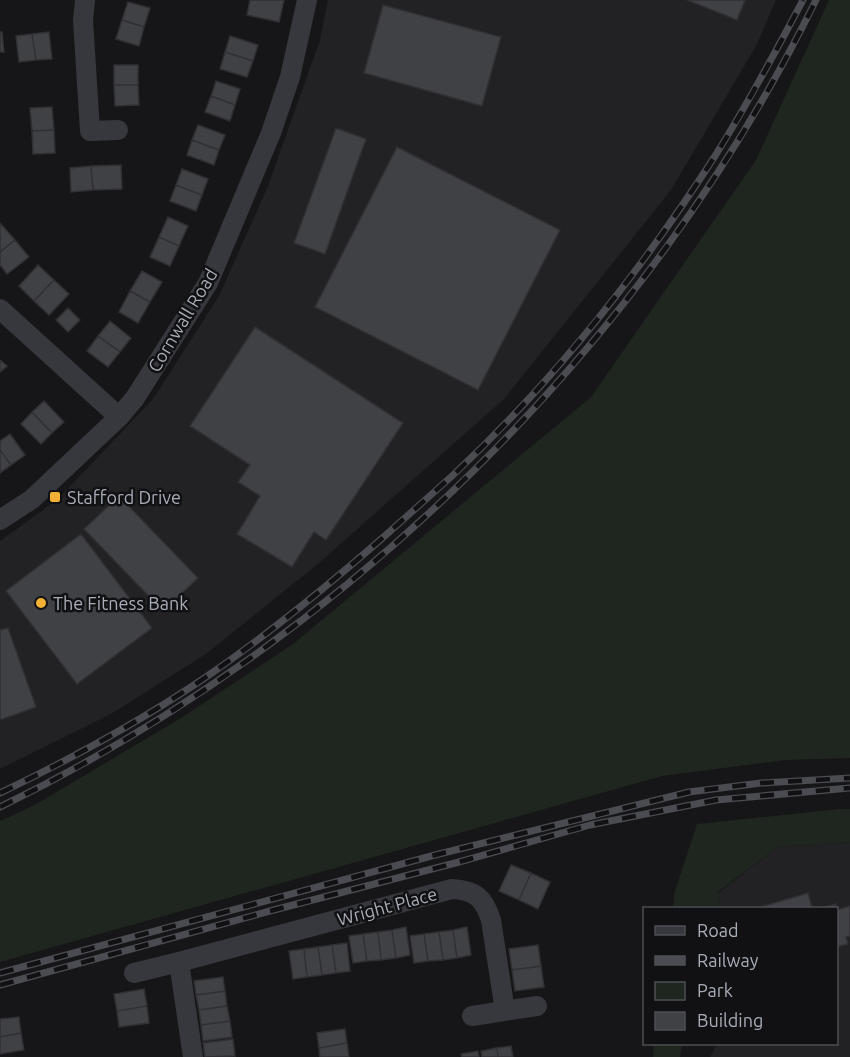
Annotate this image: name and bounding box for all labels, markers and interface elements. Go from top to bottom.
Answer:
street label: Cornwall Road [143,265,221,375]
place label: Stafford Drive [67,487,181,507]
marker: Stafford Drive [48,490,62,504]
place label: The Fitness Bank [53,593,188,613]
marker: The Fitness Bank [34,596,48,610]
street label: Wright Place [335,883,439,929]
legend [643,907,838,1045]
text: Road [697,920,739,940]
text: Railway [697,950,759,970]
text: Park [697,980,733,1000]
text: Building [697,1010,763,1030]

